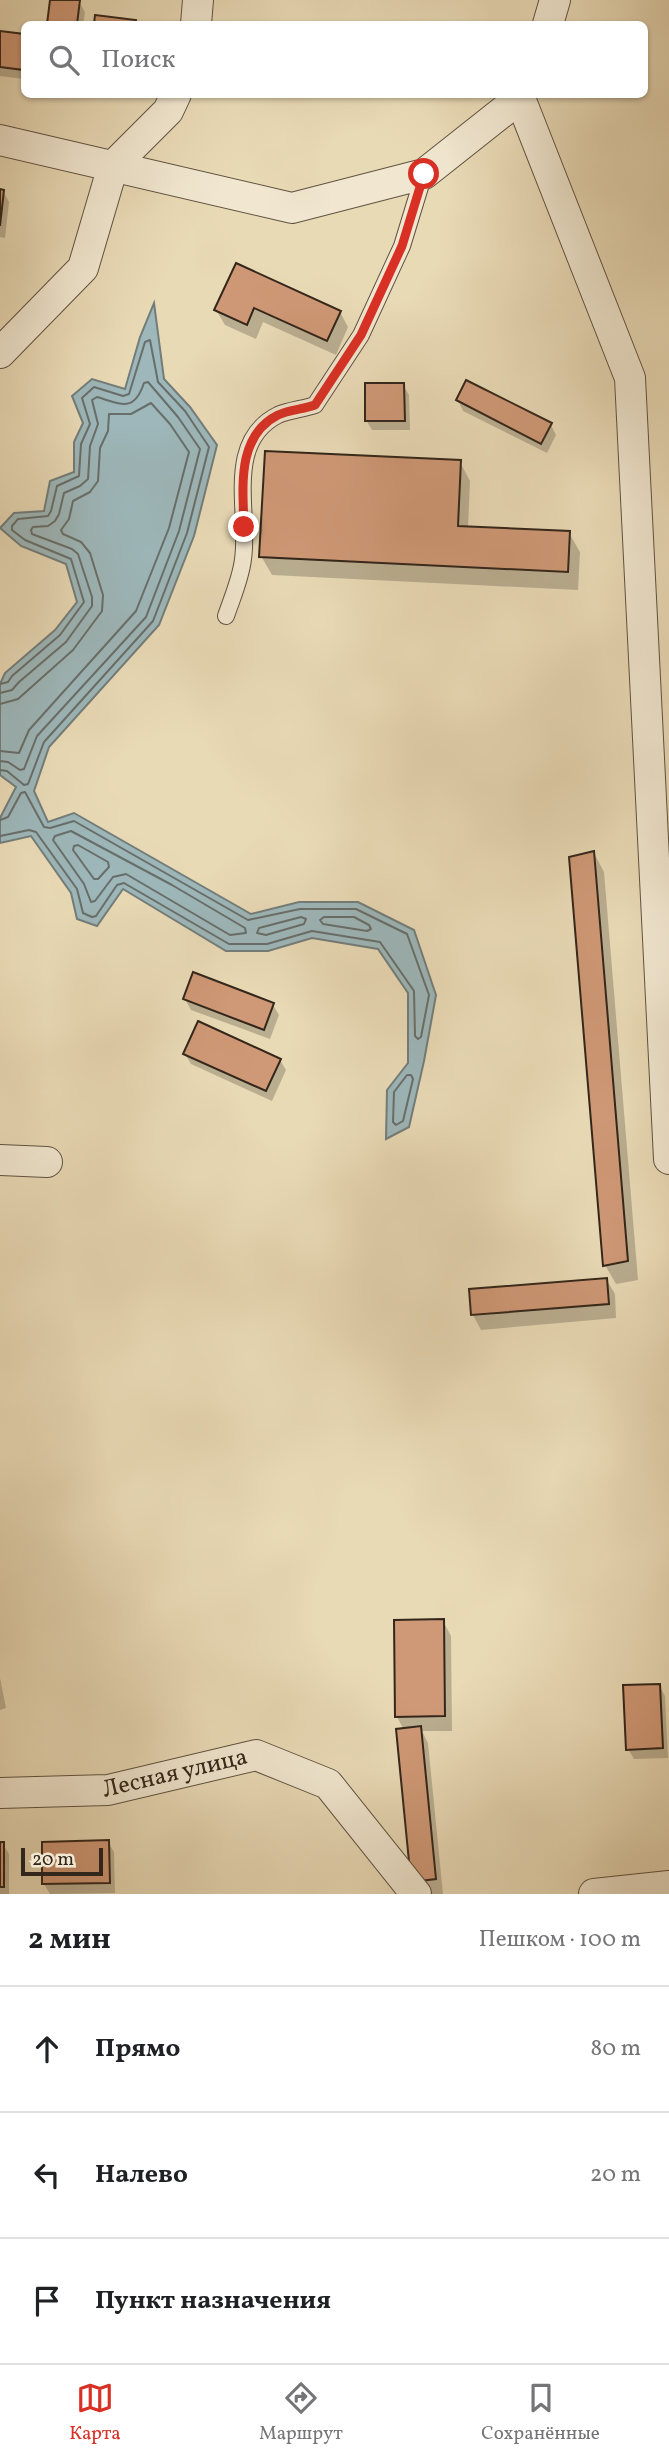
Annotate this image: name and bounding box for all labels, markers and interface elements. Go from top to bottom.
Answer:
search box [21,21,648,98]
icon: search [45,41,83,79]
text: Поиск [101,42,175,78]
route start [408,158,439,189]
route end [228,511,259,542]
street label: Лесная улица [99,1741,251,1808]
scale bar [21,1845,103,1877]
text: 20 m [32,1847,74,1873]
text: 2 мин [28,1919,111,1961]
text: Пешком · 100 m [479,1924,641,1956]
icon: ahead [28,2030,66,2068]
text: Прямо [95,2031,180,2067]
text: 80 m [591,2033,641,2065]
icon: left [28,2156,66,2194]
text: Налево [95,2157,188,2193]
text: 20 m [590,2159,641,2191]
icon: arrive [28,2282,66,2320]
text: Пункт назначения [95,2283,331,2319]
tab: Карта [69,2379,121,2447]
tab: Маршрут [259,2379,343,2447]
tab: Сохранённые [481,2379,600,2447]

